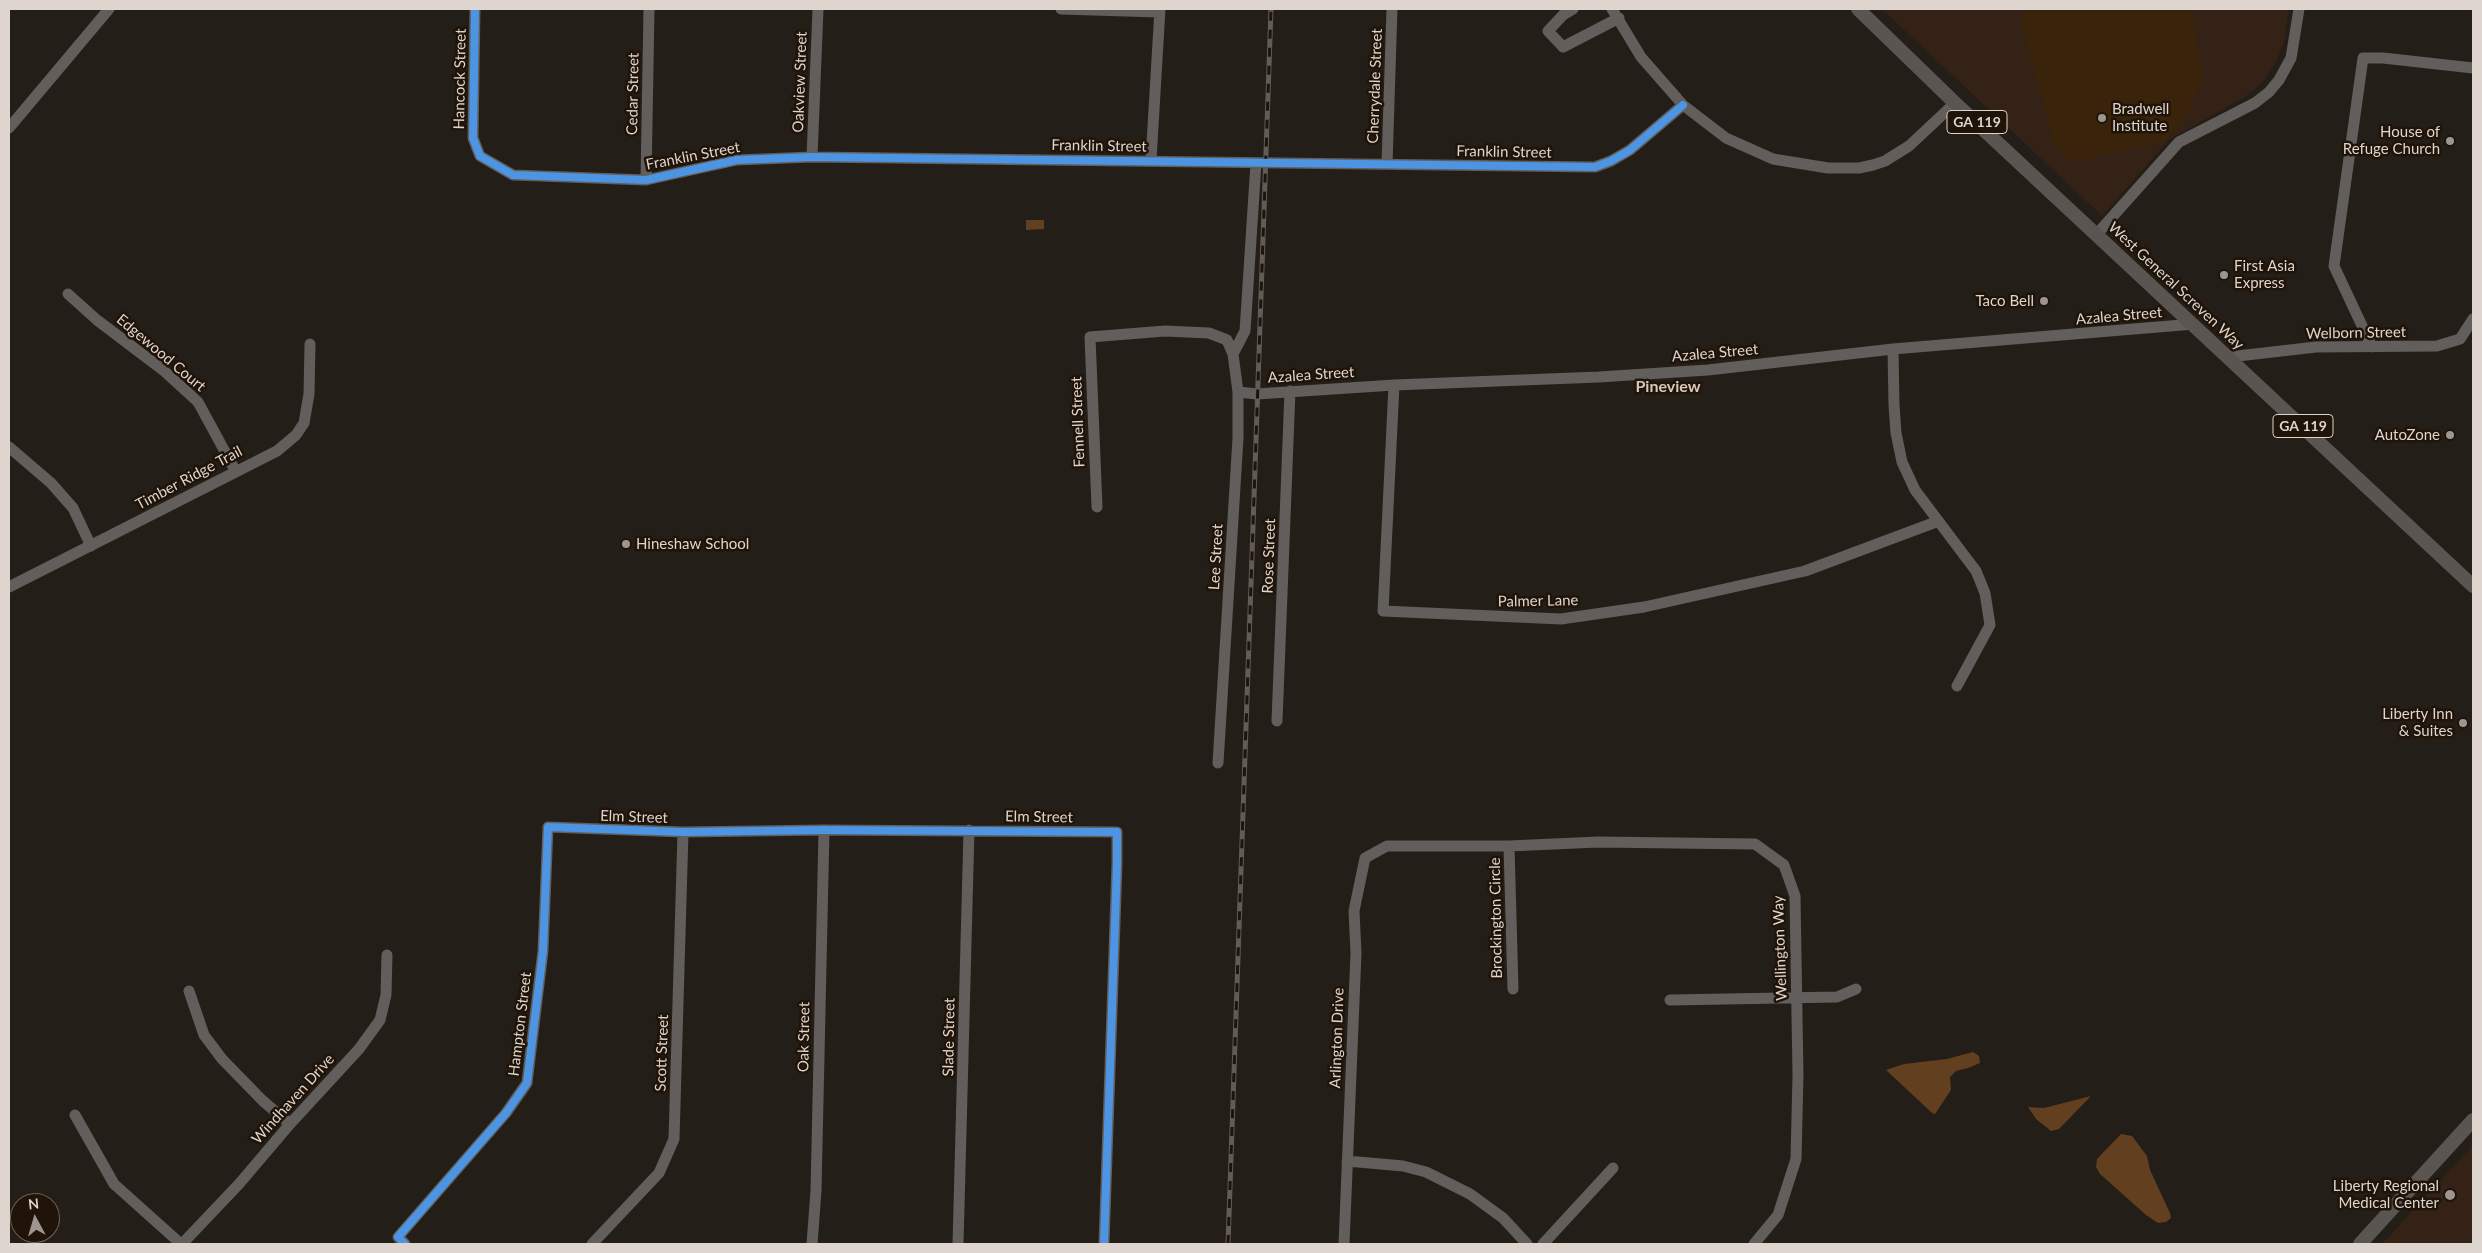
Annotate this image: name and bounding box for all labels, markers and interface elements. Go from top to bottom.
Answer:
street label: Hancock Street [450,28,470,130]
street label: Cherrydale Street [1364,28,1386,144]
street label: Oakview Street [789,31,811,133]
street label: Cedar Street [623,53,643,135]
place label: Bradwell Institute [2112,100,2169,135]
road number: GA 119 [1947,110,2007,134]
marker: Bradwell Institute [2096,112,2108,124]
place label: House of Refuge Church [2343,123,2440,158]
marker: House of Refuge Church [2444,135,2456,147]
street label: Franklin Street [1051,136,1147,156]
street label: Franklin Street [644,138,742,174]
street label: Franklin Street [1456,142,1552,162]
street label: West General Screven Way [2104,218,2248,354]
place label: First Asia Express [2234,257,2295,292]
marker: First Asia Express [2218,269,2230,281]
place label: Taco Bell [1975,292,2034,310]
marker: Taco Bell [2038,295,2050,307]
street label: Azalea Street [2075,303,2163,329]
street label: Edgewood Court [113,311,209,395]
street label: Welborn Street [2306,323,2406,343]
street label: Azalea Street [1671,340,1759,366]
street label: Azalea Street [1267,363,1355,387]
street label: Fennell Street [1067,376,1089,468]
district label: Pineview [1635,377,1701,397]
road number: GA 119 [2273,414,2333,438]
place label: AutoZone [2375,426,2440,444]
marker: AutoZone [2444,429,2456,441]
street label: Timber Ridge Trail [133,442,245,514]
street label: Rose Street [1259,518,1279,594]
street label: Lee Street [1205,523,1227,591]
place label: Hineshaw School [636,535,749,553]
marker: Hineshaw School [620,538,632,550]
street label: Palmer Lane [1497,591,1579,611]
place label: Liberty Inn & Suites [2382,705,2453,740]
marker: Liberty Inn & Suites [2457,717,2469,729]
street label: Elm Street [600,807,668,827]
street label: Elm Street [1005,807,1073,827]
street label: Brockington Circle [1486,857,1506,979]
street label: Wellington Way [1769,895,1791,1001]
street label: Hampton Street [505,971,535,1077]
street label: Arlington Drive [1326,987,1348,1089]
street label: Slade Street [939,998,959,1076]
street label: Oak Street [794,1002,814,1072]
street label: Scott Street [652,1014,672,1092]
street label: Windhaven Drive [248,1050,338,1148]
place label: Liberty Regional Medical Center [2333,1177,2439,1212]
marker: Liberty Regional Medical Center [2443,1188,2457,1202]
north arrow [10,1193,60,1243]
text: N [27,1195,40,1213]

